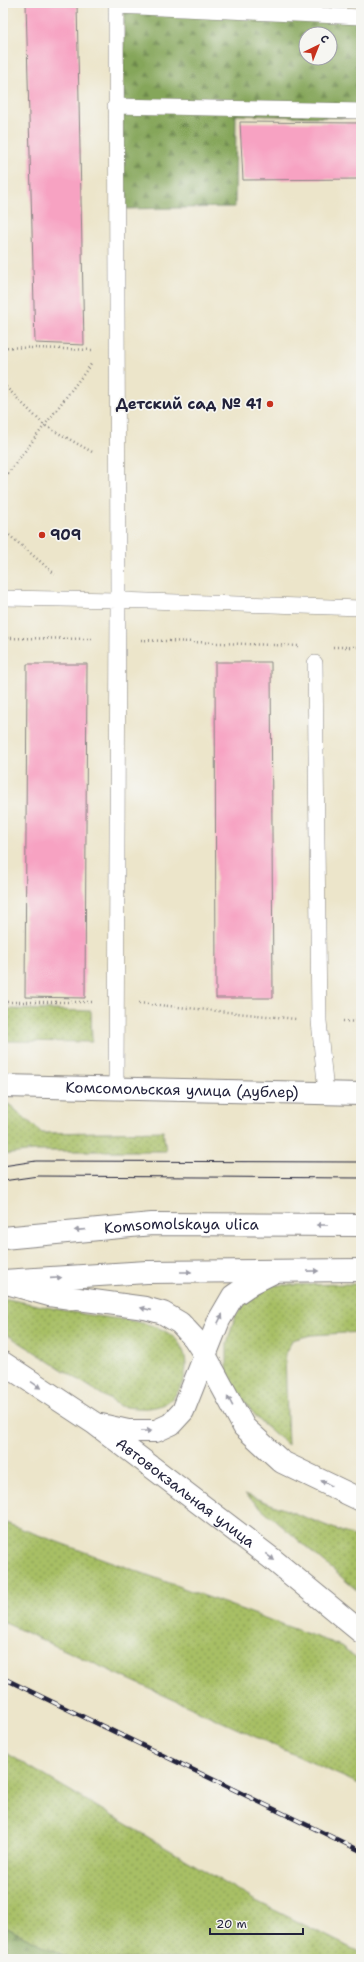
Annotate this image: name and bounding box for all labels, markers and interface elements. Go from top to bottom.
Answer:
north arrow [298,26,338,66]
text: С [317,31,332,47]
place label: Детский сад № 41 [116,394,262,414]
marker: Детский сад № 41 [265,399,275,409]
place label: 909 [50,525,81,545]
marker: 909 [37,530,47,540]
street label: Комсомольская улица (дублер) [65,1077,299,1103]
street label: Komsomolskaya ulica [103,1214,260,1238]
one-way arrow [315,1222,328,1228]
one-way arrow [74,1226,86,1233]
one-way arrow [307,1268,320,1274]
one-way arrow [180,1269,193,1275]
one-way arrow [50,1274,62,1281]
one-way arrow [140,1306,152,1312]
one-way arrow [217,1313,223,1325]
one-way arrow [30,1381,41,1389]
one-way arrow [227,1395,233,1407]
one-way arrow [140,1428,153,1434]
street label: Автовокзальная улица [112,1433,260,1553]
one-way arrow [320,1480,332,1486]
one-way arrow [264,1553,275,1562]
scale bar [210,1910,303,1936]
text: 20 m [216,1916,247,1932]

